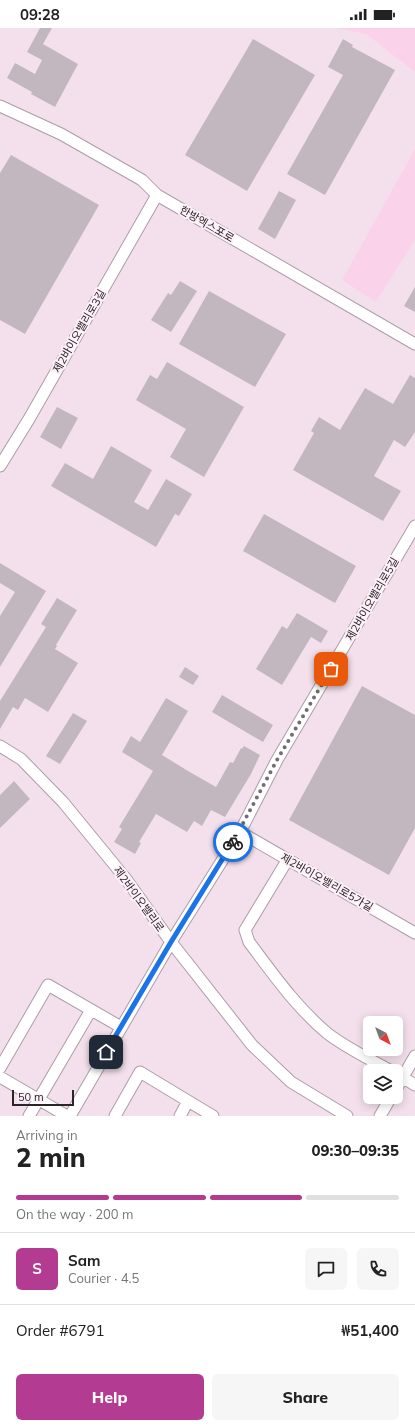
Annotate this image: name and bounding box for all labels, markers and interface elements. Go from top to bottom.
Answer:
text: 09:28 [20,5,60,24]
street label: 한방엑스포로 [177,203,237,245]
street label: 제2바이오밸리로3길 [49,287,109,375]
street label: 제2바이오밸리로5길 [342,555,402,643]
pin [314,652,348,686]
icon: bag [320,658,342,680]
courier [213,822,253,862]
icon: bike [222,831,244,853]
street label: 제2바이오밸리로5가길 [278,850,376,914]
street label: 제2바이오밸리로 [111,864,167,934]
north arrow [363,1016,403,1056]
map controls [363,1016,403,1104]
pin [89,1035,123,1069]
icon: home [95,1041,117,1063]
button: layers [363,1064,403,1104]
scale bar [12,1088,74,1107]
text: 50 m [18,1090,44,1104]
text: Arriving in [16,1127,78,1143]
text: 2 min [16,1141,86,1174]
text: 09:30–09:35 [312,1141,399,1160]
text: On the way · 200 m [16,1206,133,1222]
button: chat [305,1248,347,1290]
button: phone [357,1248,399,1290]
text: Sam [68,1251,100,1270]
text: S [32,1259,42,1278]
text: Courier · 4.5 [68,1270,139,1286]
text: Order #6791 [16,1321,104,1340]
text: ₩51,400 [341,1321,399,1340]
button: Help [16,1374,204,1420]
button: Share [212,1374,399,1420]

